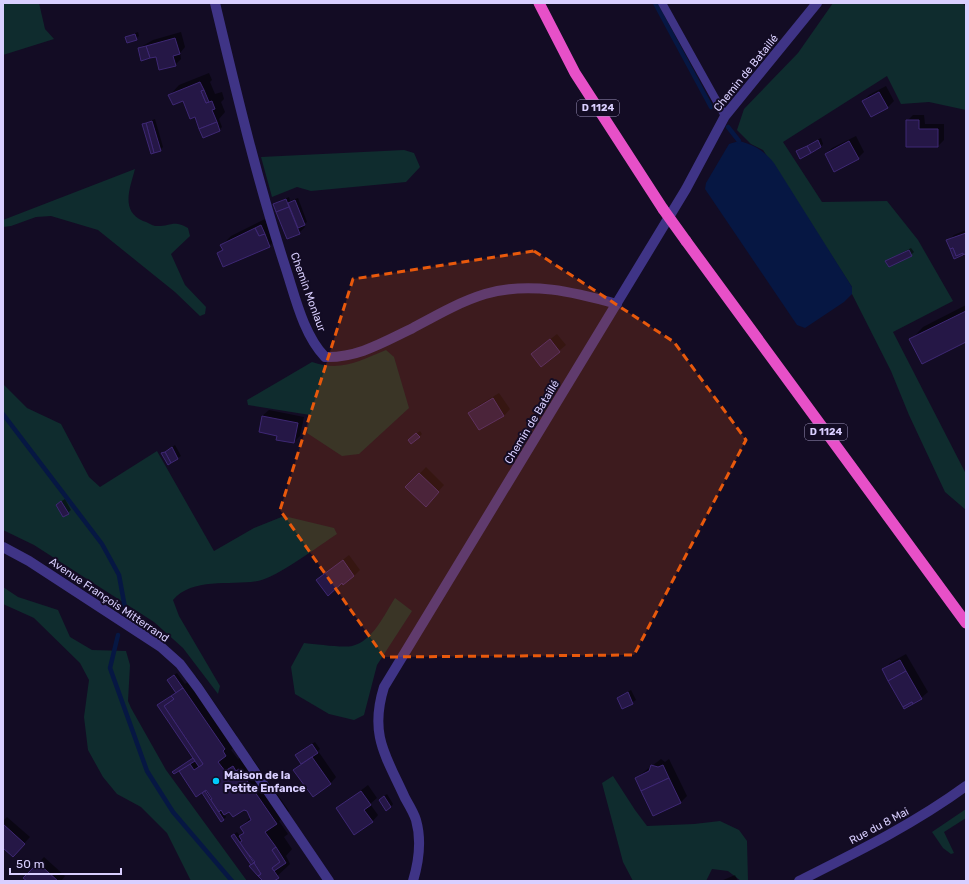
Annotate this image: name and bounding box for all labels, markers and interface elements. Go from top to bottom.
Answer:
street label: Chemin de Bataillé [711,32,781,114]
road number: D 1124 [577,100,619,116]
street label: Chemin Monlaur [288,251,329,334]
street label: Chemin de Bataillé [502,378,562,466]
road number: D 1124 [805,424,847,440]
street label: Avenue François Mitterrand [47,555,171,645]
place label: Maison de la Petite Enfance [224,769,306,795]
marker: Maison de la Petite Enfance [211,776,221,786]
street label: Rue du 8 Mai [847,805,911,847]
scale bar [10,850,121,876]
text: 50 m [16,857,44,871]

